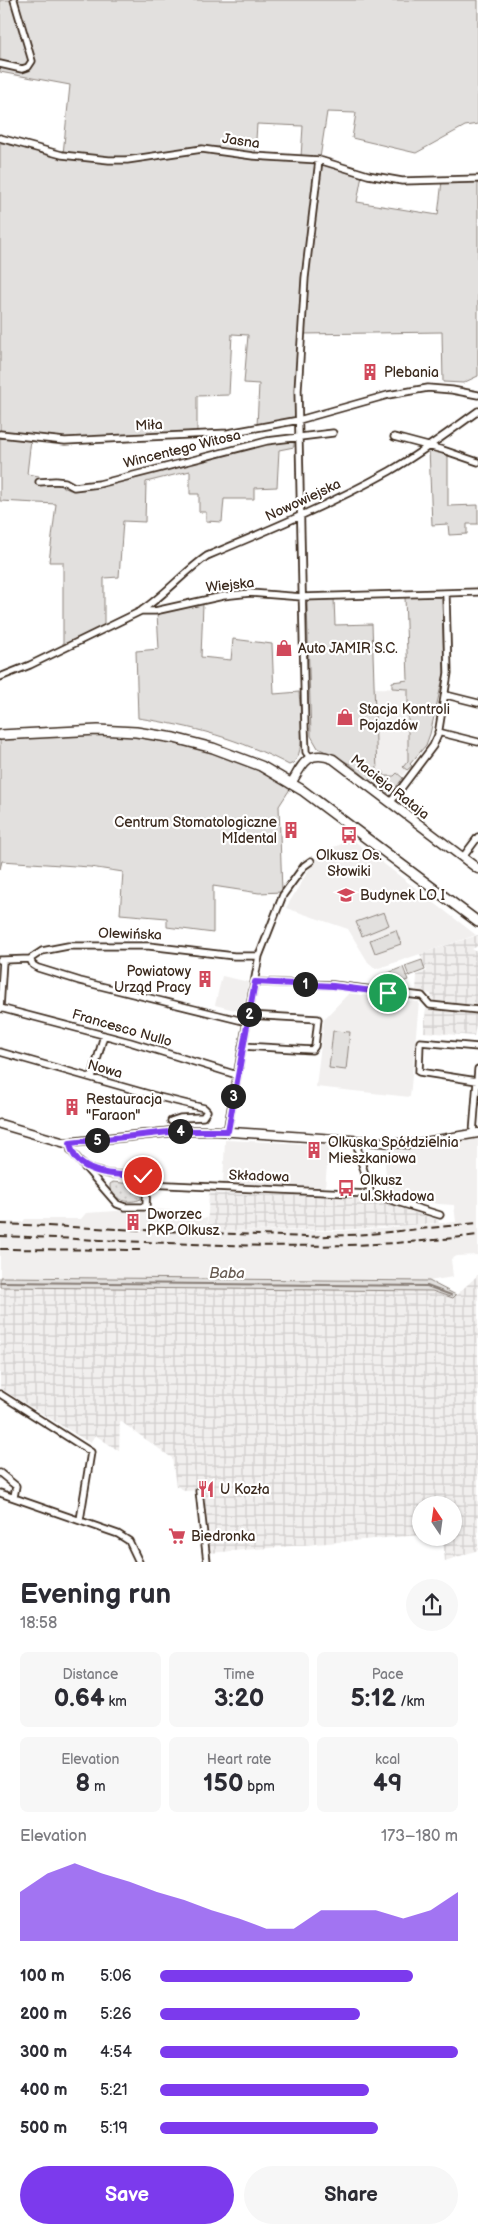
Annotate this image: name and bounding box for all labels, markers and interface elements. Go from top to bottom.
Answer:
street label: Jasna [221,130,261,152]
building icon: Plebania [360,362,380,382]
place label: Plebania [384,364,439,381]
street label: Miła [135,416,163,434]
street label: Wincentego Witosa [122,426,243,472]
street label: Nowowiejska [263,475,344,525]
street label: Wiejska [205,574,255,596]
shop icon: Auto JAMIR S.C. [274,638,294,658]
place label: Auto JAMIR S.C. [298,640,398,657]
place label: Stacja Kontroli Pojazdów [359,701,450,734]
shop icon: Stacja Kontroli Pojazdów [335,707,355,727]
street label: Macieja Rataja [347,751,433,823]
place label: Centrum Stomatologiczne MIdental [114,814,277,847]
building icon: Centrum Stomatologiczne MIdental [281,820,301,840]
bus stop icon: Olkusz Os. Słowiki [339,825,359,845]
place label: Olkusz Os. Słowiki [316,847,382,880]
school or university icon: Budynek LO I [336,885,356,905]
place label: Budynek LO I [360,887,445,904]
street label: Olewińska [98,924,162,944]
place label: Powiatowy Urząd Pracy [114,963,192,996]
building icon: Powiatowy Urząd Pracy [195,969,215,989]
pin: 1 [292,972,318,996]
pin [367,972,409,1014]
text: 1 [303,976,308,993]
icon: arrive [374,979,402,1007]
pin: 2 [236,1002,262,1026]
street label: Francesco Nullo [70,1006,174,1050]
text: 2 [245,1006,254,1023]
street label: Nowa [86,1056,125,1082]
pin: 3 [220,1084,246,1108]
text: 3 [229,1088,238,1105]
place label: Restauracja "Faraon" [86,1091,162,1124]
building icon: Restauracja "Faraon" [62,1097,82,1117]
pin: 4 [168,1118,192,1144]
text: 4 [176,1123,185,1140]
pin: 5 [84,1128,110,1152]
text: 5 [93,1132,102,1149]
place label: Olkuska Spółdzielnia Mieszkaniowa [328,1134,459,1167]
building icon: Olkuska Spółdzielnia Mieszkaniowa [304,1140,324,1160]
pin [122,1155,164,1197]
icon: check [129,1162,157,1190]
street label: Składowa [228,1166,290,1186]
place label: Olkusz ul.Składowa [360,1172,434,1205]
bus stop icon: Olkusz ul.Składowa [336,1178,356,1198]
place label: Dworzec PKP Olkusz [147,1206,220,1239]
building icon: Dworzec PKP Olkusz [123,1212,143,1232]
water label: Baba [209,1264,245,1283]
restaurant icon: U Kozła [196,1479,216,1499]
place label: U Kozła [220,1481,270,1498]
north arrow [412,1496,462,1546]
map controls [412,1496,462,1546]
supermarket icon: Biedronka [167,1526,187,1546]
place label: Biedronka [191,1528,255,1545]
text: Evening run [20,1578,171,1611]
button: share [406,1579,458,1631]
text: 18:58 [20,1614,57,1633]
text: Distance [62,1666,118,1683]
text: Time [223,1666,255,1683]
text: Pace [372,1666,404,1683]
text: 0.64 [54,1683,105,1714]
text: 3:20 [214,1683,264,1714]
text: 5:12 [350,1683,396,1714]
text: km [105,1693,127,1710]
text: /km [396,1693,425,1710]
text: Elevation [61,1751,120,1768]
text: Heart rate [207,1751,271,1768]
text: kcal [375,1751,400,1768]
text: 8 [75,1768,90,1799]
text: 150 [203,1768,244,1799]
text: 49 [373,1768,402,1799]
text: m [90,1778,106,1795]
text: bpm [244,1778,275,1795]
text: Elevation [20,1827,87,1846]
text: 173–180 m [381,1827,458,1846]
text: 100 m [20,1967,65,1986]
text: 5:06 [100,1967,132,1986]
text: 200 m [20,2005,67,2024]
text: 5:26 [100,2005,132,2024]
text: 300 m [20,2043,67,2062]
text: 4:54 [100,2043,132,2062]
text: 400 m [20,2081,67,2100]
text: 5:21 [100,2081,128,2100]
text: 500 m [20,2119,67,2138]
text: 5:19 [100,2119,128,2138]
button: Save [20,2166,234,2224]
button: Share [244,2166,458,2224]

